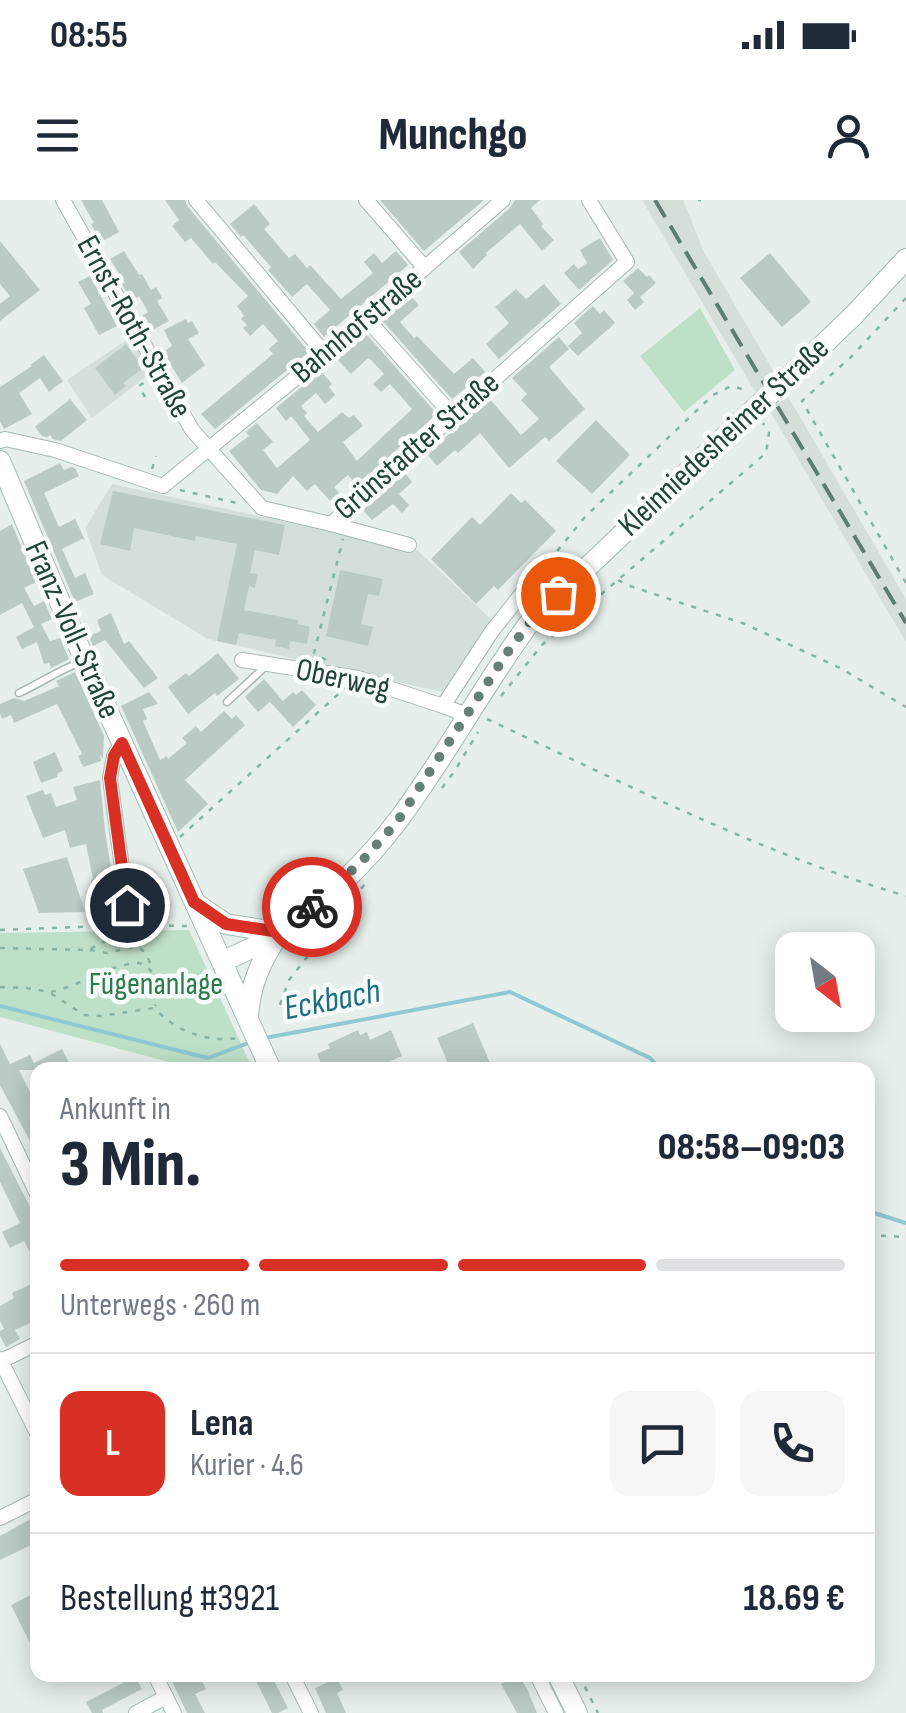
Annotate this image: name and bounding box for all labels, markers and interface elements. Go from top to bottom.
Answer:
text: 08:55 [50,13,128,58]
icon: menu [30,108,85,163]
text: Munchgo [379,108,527,163]
icon: person [821,108,876,163]
street label: Ernst-Roth-Straße [68,229,200,425]
street label: Bahnhofstraße [284,260,430,392]
street label: Kleinniedesheimer Straße [610,329,838,545]
street label: Grünstadter Straße [326,364,508,528]
street label: Franz-Voll-Straße [16,535,128,725]
pin [516,552,601,637]
icon: bag [531,567,586,622]
street label: Oberweg [292,650,394,708]
courier [262,857,362,957]
pin [85,863,170,948]
icon: home [100,878,155,933]
icon: bike [285,880,340,935]
north arrow [775,932,875,1032]
map controls [775,932,875,1032]
park label: Fügenanlage [89,965,223,1004]
water label: Eckbach [280,970,384,1030]
text: Ankunft in [60,1090,171,1129]
text: 08:58–09:03 [658,1125,845,1170]
text: 3 Min. [60,1127,201,1205]
text: Unterwegs · 260 m [60,1286,260,1325]
button: chat [610,1391,715,1496]
button: phone [740,1391,845,1496]
text: Lena [190,1401,253,1446]
text: L [105,1421,120,1466]
text: Kurier · 4.6 [190,1446,304,1485]
text: Bestellung #3921 [60,1576,279,1621]
text: 18.69 € [743,1576,845,1621]

